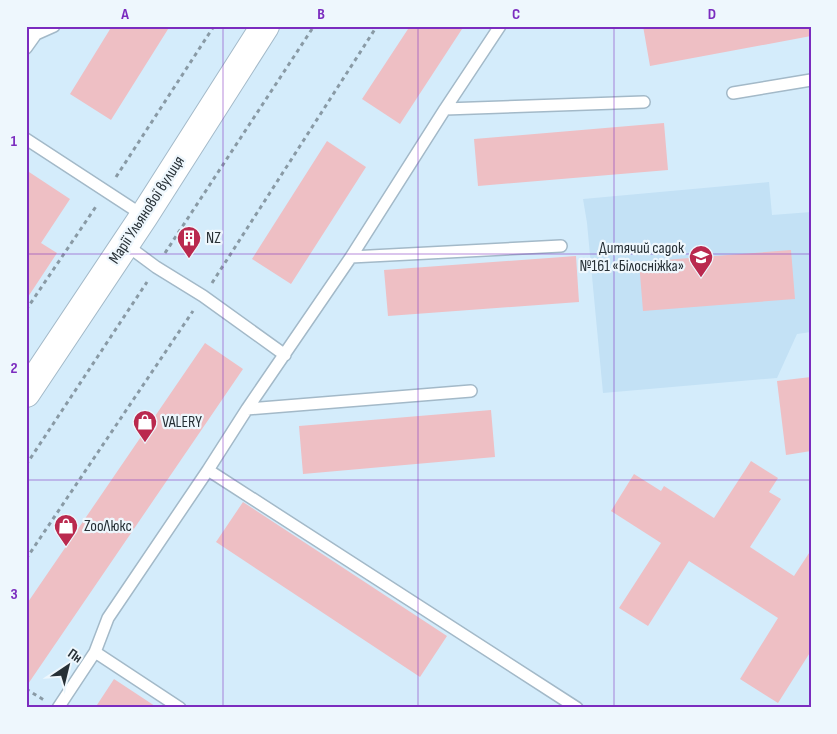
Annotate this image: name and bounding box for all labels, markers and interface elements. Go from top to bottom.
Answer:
text: A [120,5,129,24]
text: B [317,5,325,24]
text: C [512,5,520,24]
text: D [708,5,716,24]
text: 1 [11,132,18,151]
street label: Марії Ульянової вулиця [105,153,189,267]
building icon: NZ [176,225,202,259]
place label: NZ [206,229,221,248]
place label: Дитячий садок №161 «Білосніжка» [580,239,685,276]
school or university icon: Дитячий садок №161 «Білосніжка» [688,244,714,278]
text: 2 [10,359,18,378]
shop icon: VALERY [132,409,158,443]
place label: VALERY [162,413,202,432]
shop icon: ZooЛюкс [53,513,79,547]
place label: ZooЛюкс [84,517,132,536]
text: 3 [10,585,18,604]
north arrow [42,642,92,692]
text: Пн [65,645,86,667]

